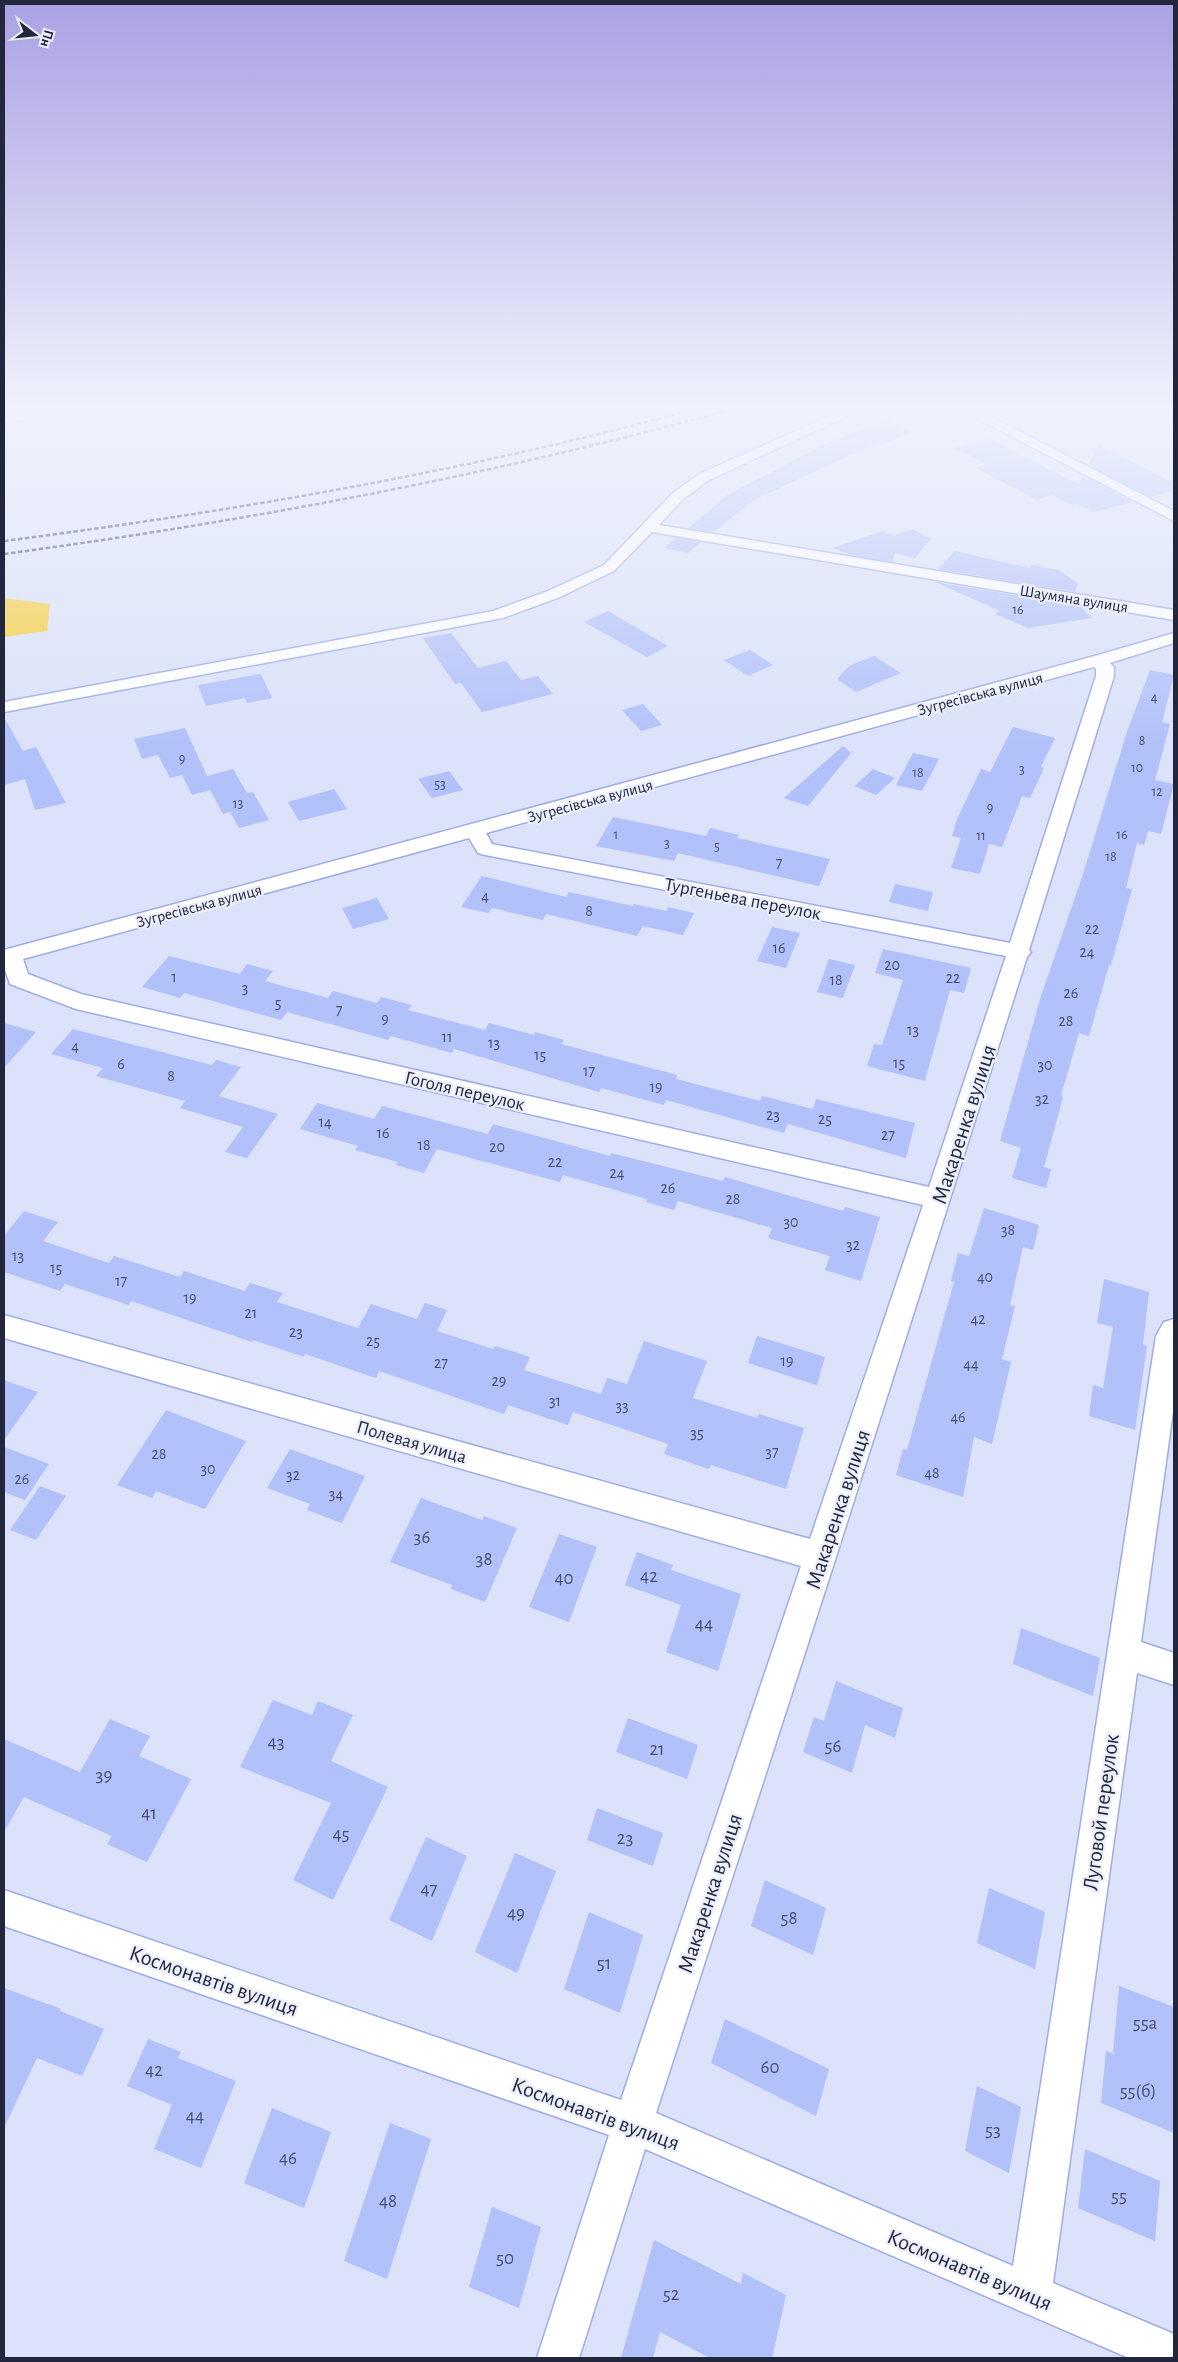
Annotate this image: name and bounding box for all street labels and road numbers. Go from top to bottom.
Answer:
street label: Шаумяна вулиця [1018,583,1129,616]
street label: Зугресівська вулиця [916,670,1045,719]
street label: Зугресівська вулиця [526,777,655,826]
street label: Тургеньева переулок [663,875,823,924]
street label: Зугресівська вулиця [135,882,264,931]
street label: Макаренка вулиця [928,1042,1000,1207]
street label: Гоголя переулок [403,1068,527,1115]
street label: Полевая улица [354,1418,469,1467]
street label: Макаренка вулиця [802,1427,874,1592]
street label: Луговой переулок [1079,1732,1123,1892]
street label: Макаренка вулиця [674,1811,746,1976]
street label: Космонавтів вулиця [127,1942,301,2020]
street label: Космонавтів вулиця [509,2073,682,2155]
street label: Космонавтів вулиця [884,2225,1055,2315]

